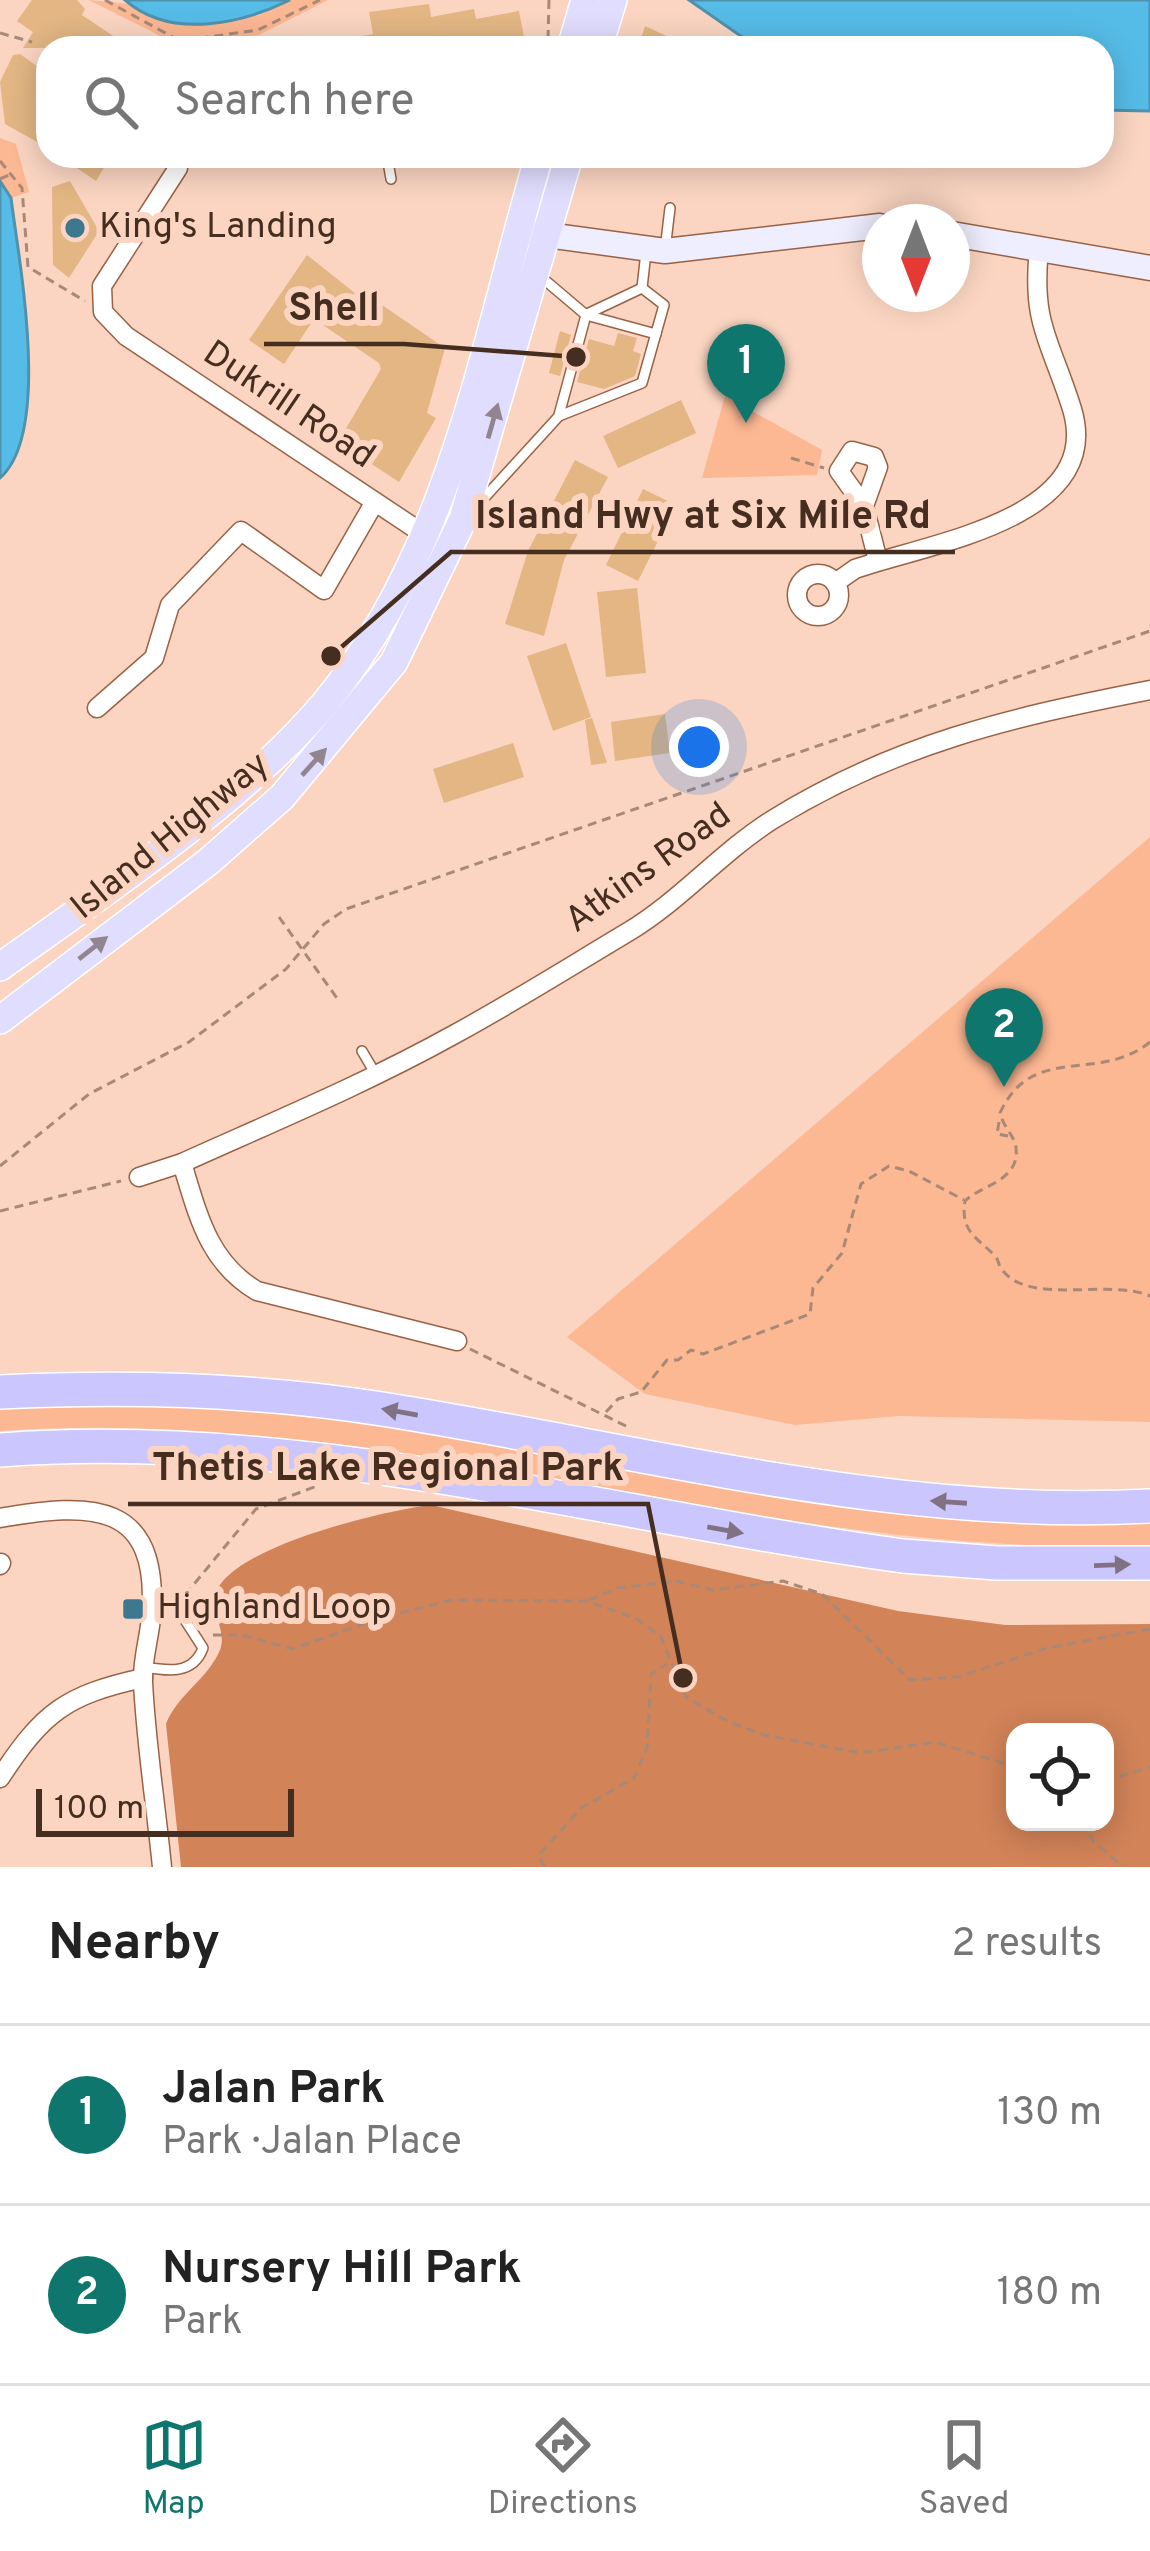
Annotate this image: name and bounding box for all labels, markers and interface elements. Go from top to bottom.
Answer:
search box [36,36,1114,168]
icon: search [78,69,144,135]
text: Search here [174,74,414,131]
north arrow [862,204,970,312]
place label: King's Landing [99,205,337,251]
marker: King's Landing [62,215,88,241]
callout: Shell [264,269,404,344]
text: Shell [288,286,380,335]
pin: 1 [707,324,785,423]
street label: Dukrill Road [193,332,383,480]
one-way arrow [485,403,503,439]
callout: Island Hwy at Six Mile Rd [451,477,955,552]
text: Island Hwy at Six Mile Rd [475,494,931,543]
your location [669,717,729,777]
street label: Island Highway [62,743,280,931]
one-way arrow [300,748,327,777]
street label: Atkins Road [557,793,741,945]
one-way arrow [77,936,108,961]
pin: 2 [965,988,1043,1087]
one-way arrow [381,1403,418,1422]
callout: Thetis Lake Regional Park [128,1429,648,1504]
text: Thetis Lake Regional Park [152,1446,624,1495]
one-way arrow [930,1492,967,1511]
one-way arrow [706,1521,744,1540]
one-way arrow [1094,1555,1132,1574]
place label: Highland Loop [157,1586,391,1632]
marker: Highland Loop [120,1596,146,1622]
map controls [1006,1723,1114,1831]
button: locate [1006,1723,1114,1831]
scale bar [36,1783,294,1836]
text: 100 m [54,1789,144,1831]
text: Nearby [48,1913,220,1978]
text: 2 results [951,1921,1102,1970]
text: Jalan Park [162,2062,385,2119]
text: 1 [79,2090,95,2139]
text: 130 m [997,2090,1102,2139]
text: Park · Jalan Place [162,2119,462,2168]
text: Nursery Hill Park [162,2242,522,2299]
text: 2 [75,2270,99,2319]
text: 180 m [997,2270,1102,2319]
text: Park [162,2299,243,2348]
tab: Map [141,2412,207,2526]
tab: Directions [488,2412,638,2526]
tab: Saved [919,2412,1009,2526]

